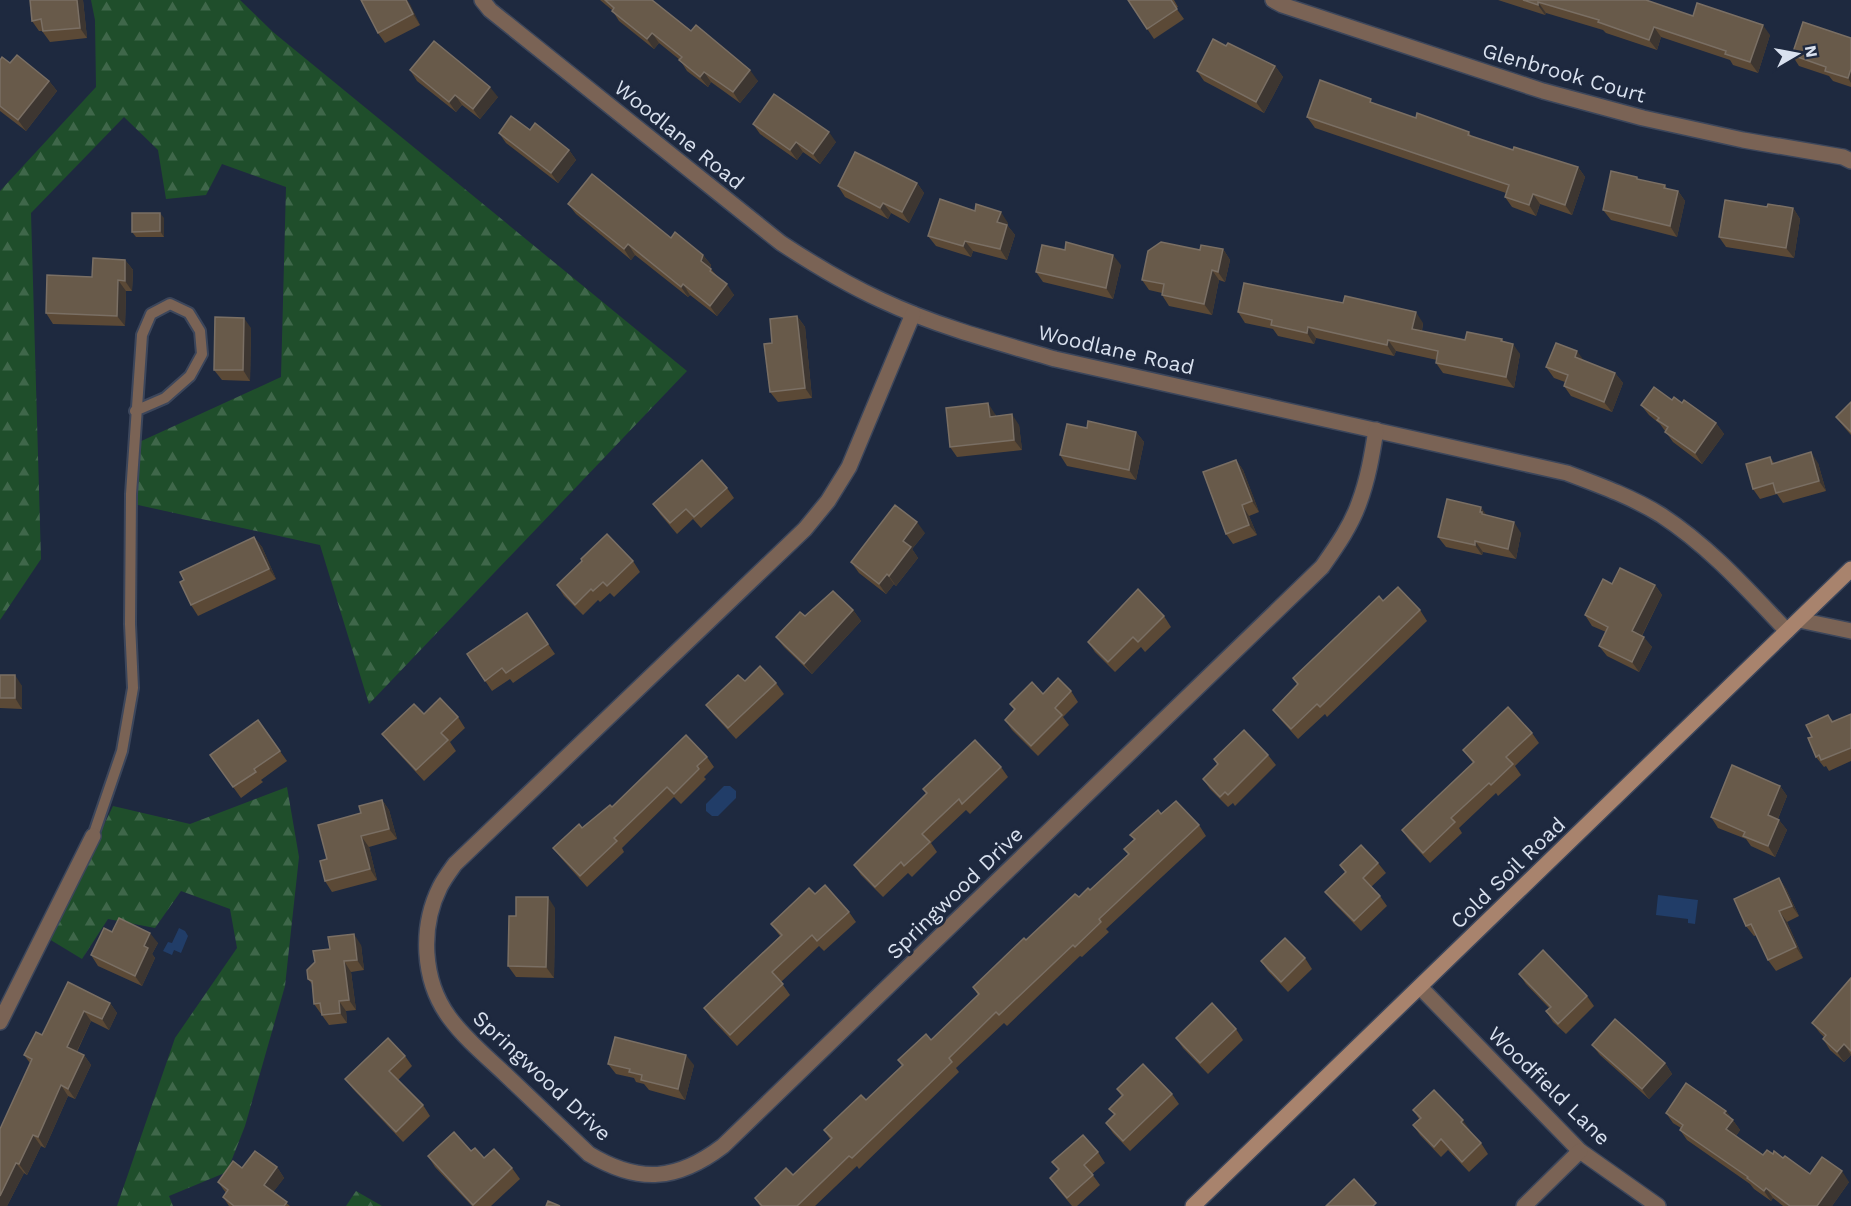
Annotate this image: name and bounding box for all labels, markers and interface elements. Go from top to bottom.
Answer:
north arrow [1767,24,1827,84]
street label: Glenbrook Court [1480,37,1649,108]
text: N [1801,44,1822,59]
street label: Woodlane Road [609,75,749,195]
street label: Woodlane Road [1036,319,1197,380]
street label: Cold Soil Road [1445,812,1570,934]
street label: Springwood Drive [881,821,1028,964]
street label: Springwood Drive [468,1005,617,1146]
street label: Woodfield Lane [1483,1021,1616,1150]

